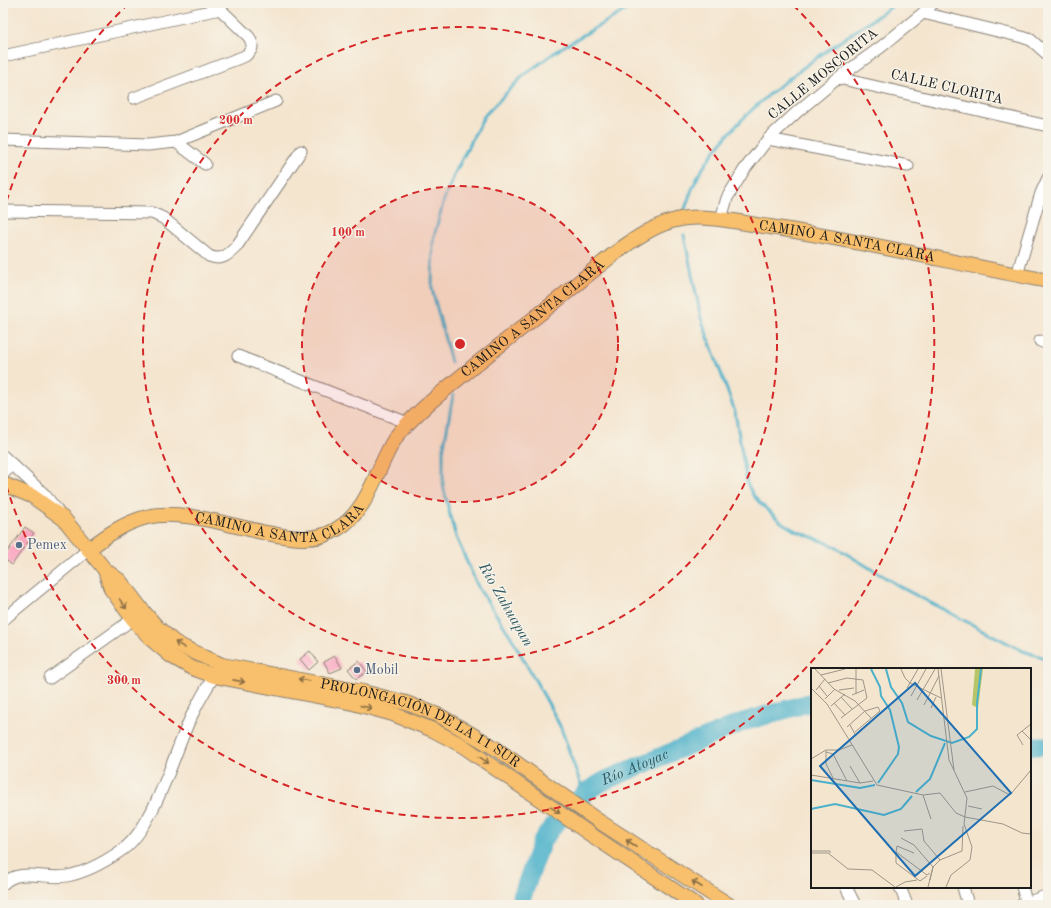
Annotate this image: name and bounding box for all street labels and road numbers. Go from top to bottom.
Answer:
street label: CALLE MOSCORITA [766,26,881,122]
street label: CALLE CLORITA [889,67,1005,107]
street label: CAMINO A SANTA CLARA [758,218,937,265]
street label: CAMINO A SANTA CLARA [459,257,607,380]
street label: CAMINO A SANTA CLARA [194,501,367,545]
street label: PROLONGACIÓN DE LA 11 SUR [319,677,522,770]

